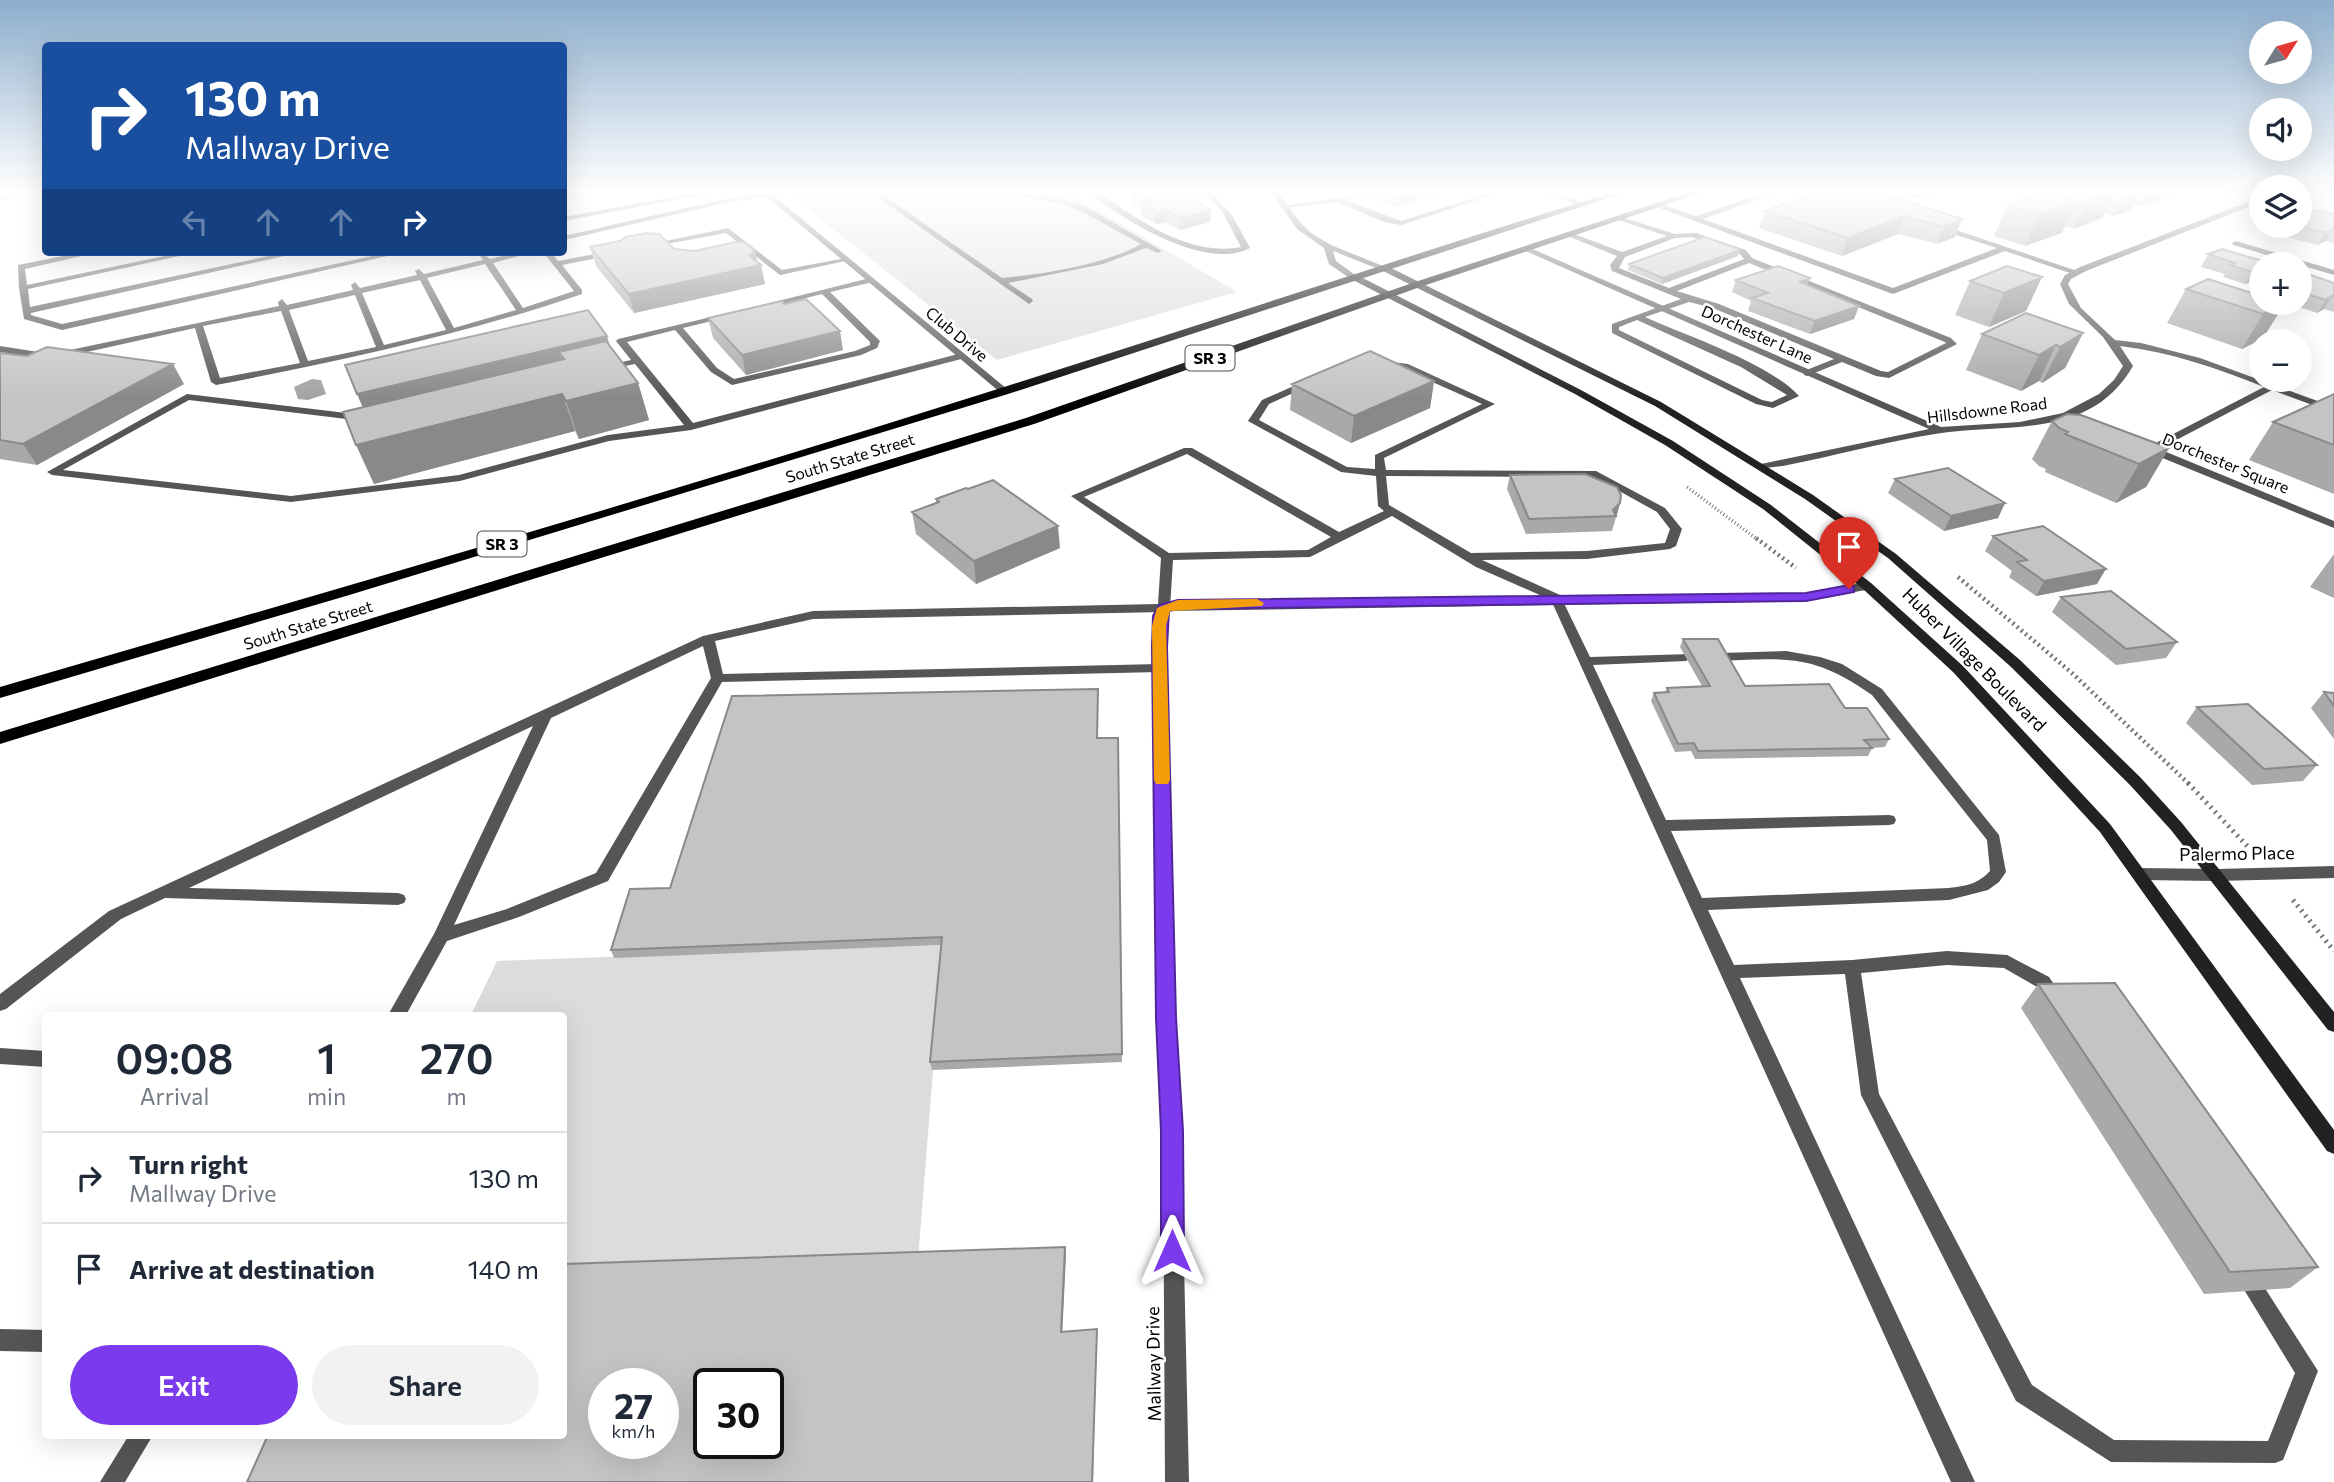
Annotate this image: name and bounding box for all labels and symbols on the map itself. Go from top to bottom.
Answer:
north arrow [2249,21,2312,84]
street label: Dorchester Lane [1699,301,1816,367]
street label: Club Drive [922,302,992,365]
road number: SR 3 [1186,346,1234,370]
street label: Hillsdowne Road [1926,393,2048,426]
street label: Dorchester Square [2160,428,2292,497]
street label: South State Street [783,429,917,486]
pin [1819,517,1879,589]
road number: SR 3 [477,531,526,556]
street label: Huber Village Boulevard [1898,583,2051,736]
street label: South State Street [241,596,375,653]
street label: Palermo Place [2179,841,2295,865]
position arrow [1135,1214,1209,1288]
street label: Mallway Drive [1141,1306,1165,1422]
speed limit sign: 30 [693,1368,784,1459]

